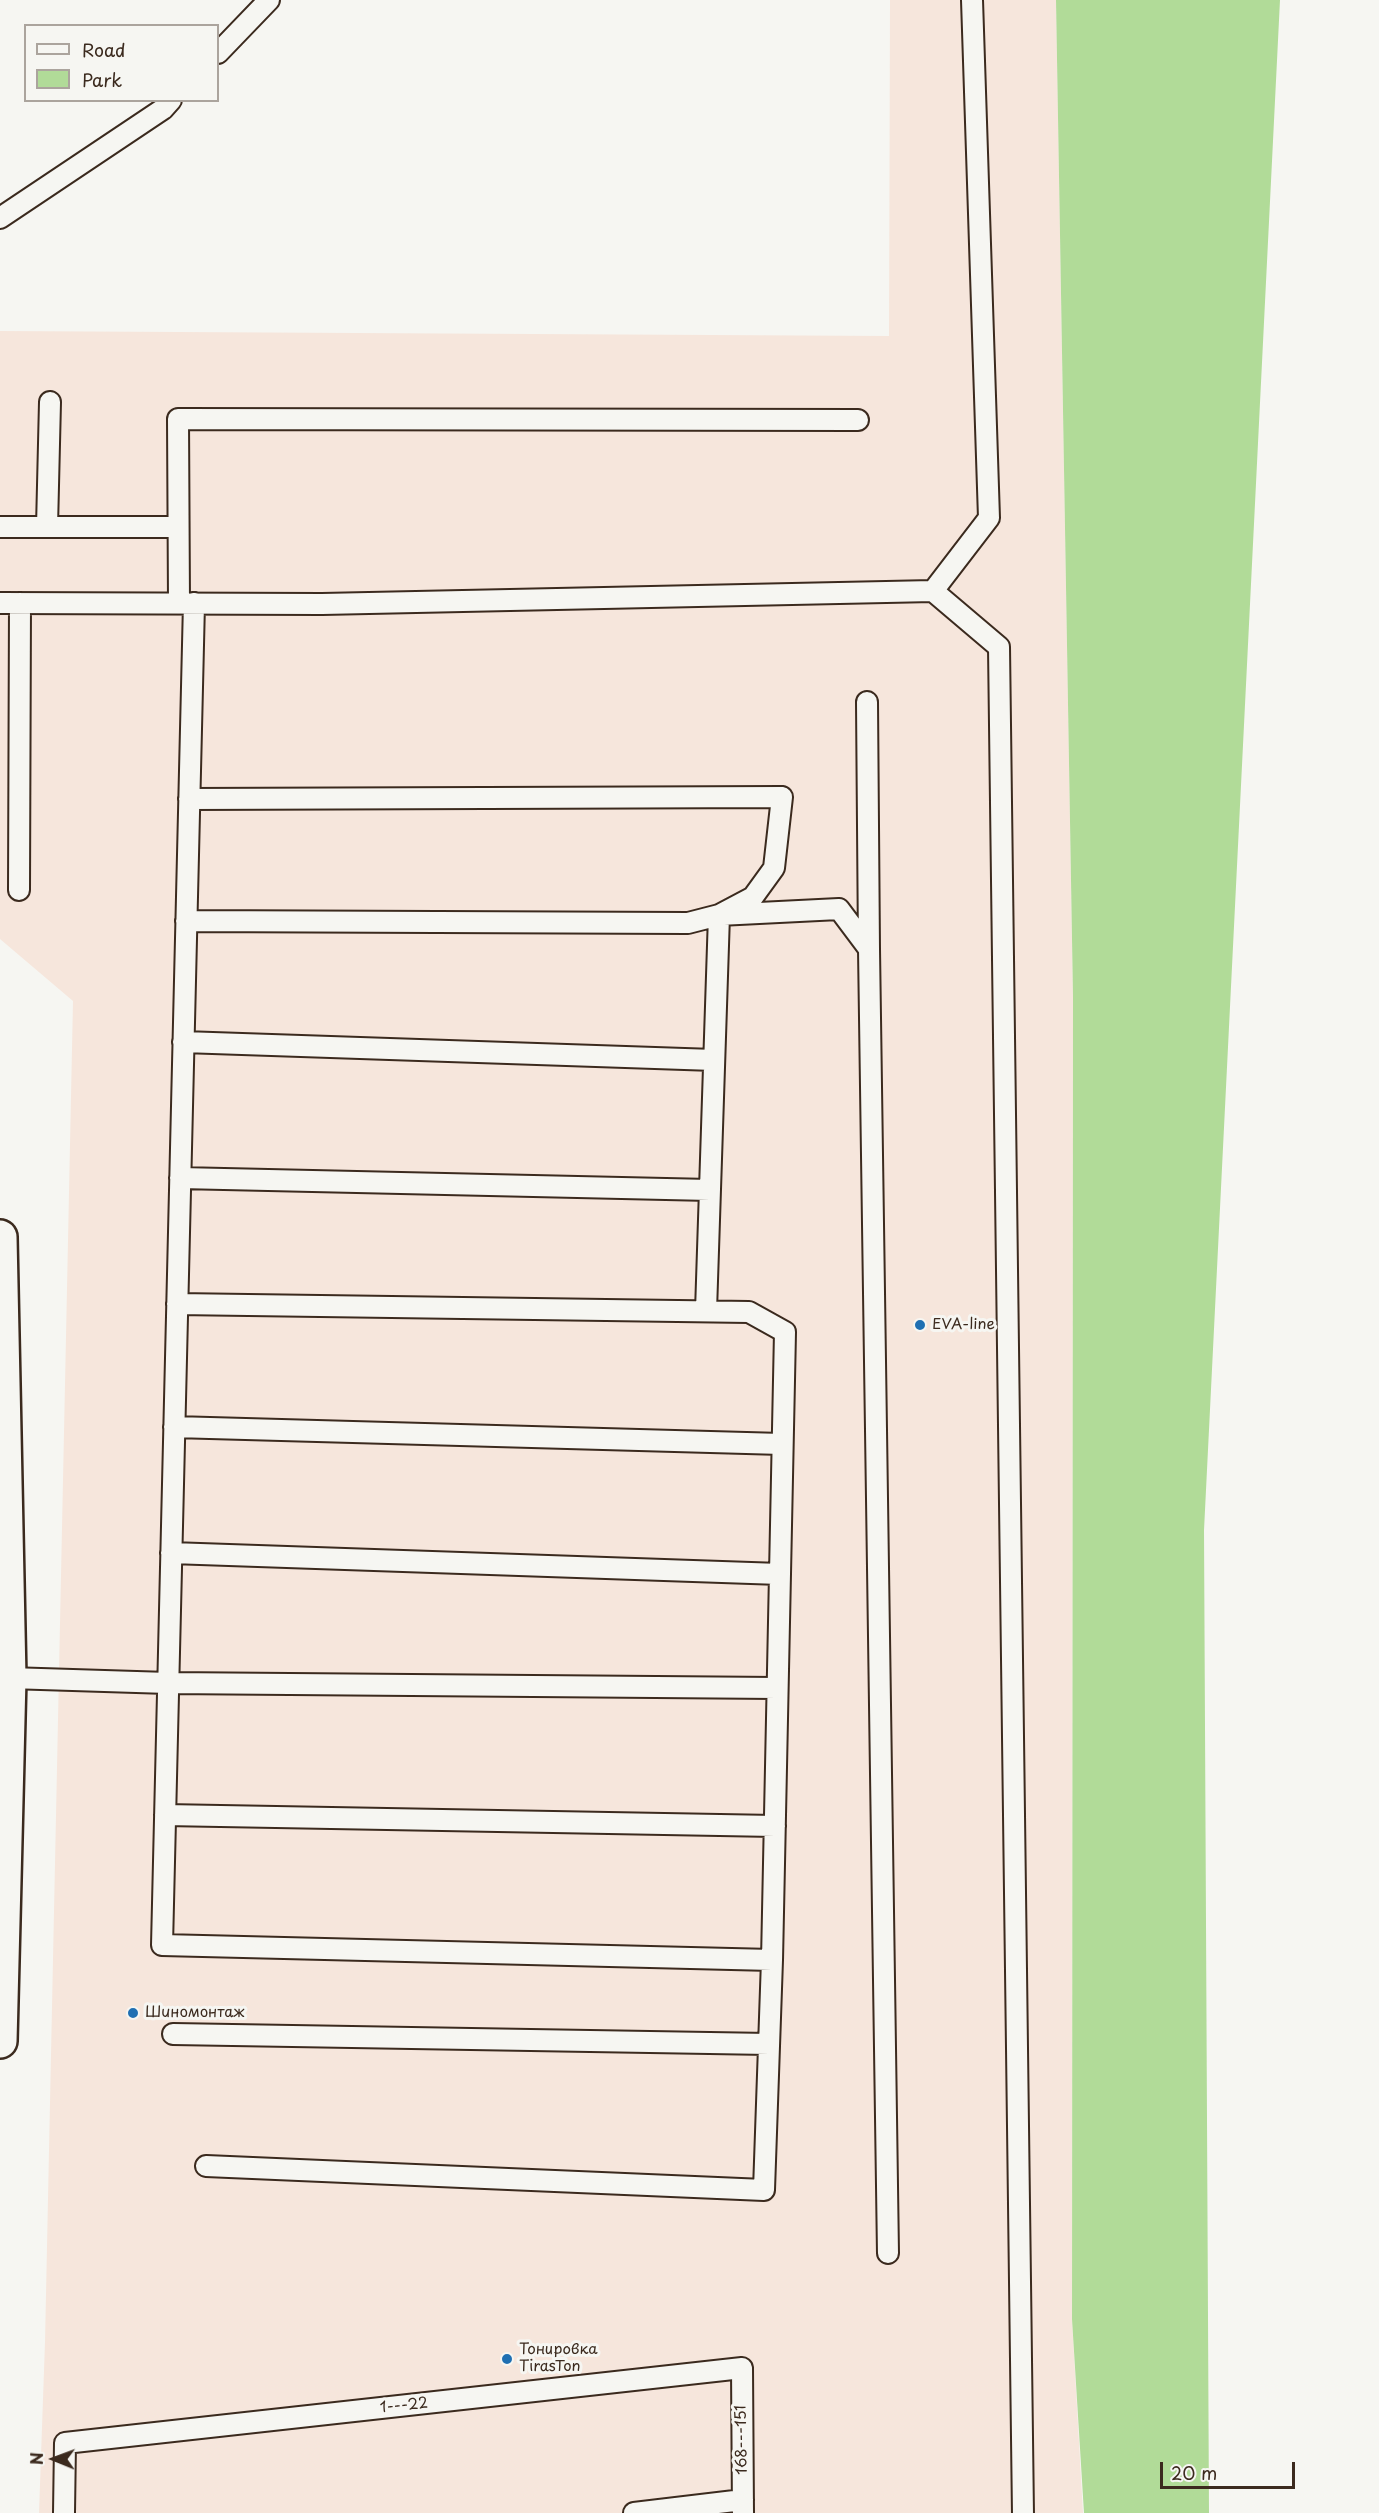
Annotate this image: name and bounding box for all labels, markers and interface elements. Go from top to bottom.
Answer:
legend [24,24,219,102]
text: Road [82,36,126,63]
text: Park [82,66,122,93]
place label: EVA-line [932,1316,995,1334]
marker: EVA-line [913,1318,927,1332]
place label: Шиномонтаж [145,2004,244,2022]
marker: Шиномонтаж [126,2006,140,2020]
place label: Тонировка TirasTon [519,2341,598,2376]
marker: Тонировка TirasTon [500,2352,514,2366]
street label: 1---22 [379,2395,429,2417]
street label: 168---151 [732,2405,752,2475]
north arrow [24,2429,84,2489]
scale bar [1163,2450,1298,2488]
text: N [24,2452,48,2465]
text: 20 m [1171,2459,1217,2486]

